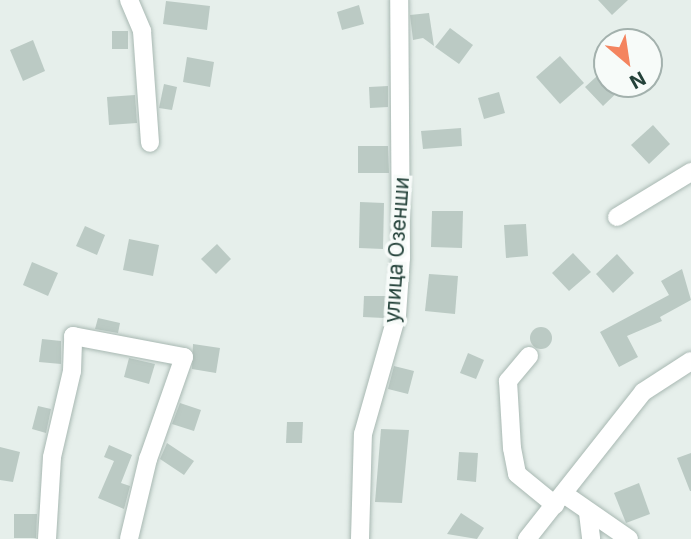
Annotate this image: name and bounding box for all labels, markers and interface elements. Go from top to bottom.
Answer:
north arrow [593,28,663,98]
text: N [626,66,649,94]
street label: улица Озенши [379,176,415,324]

